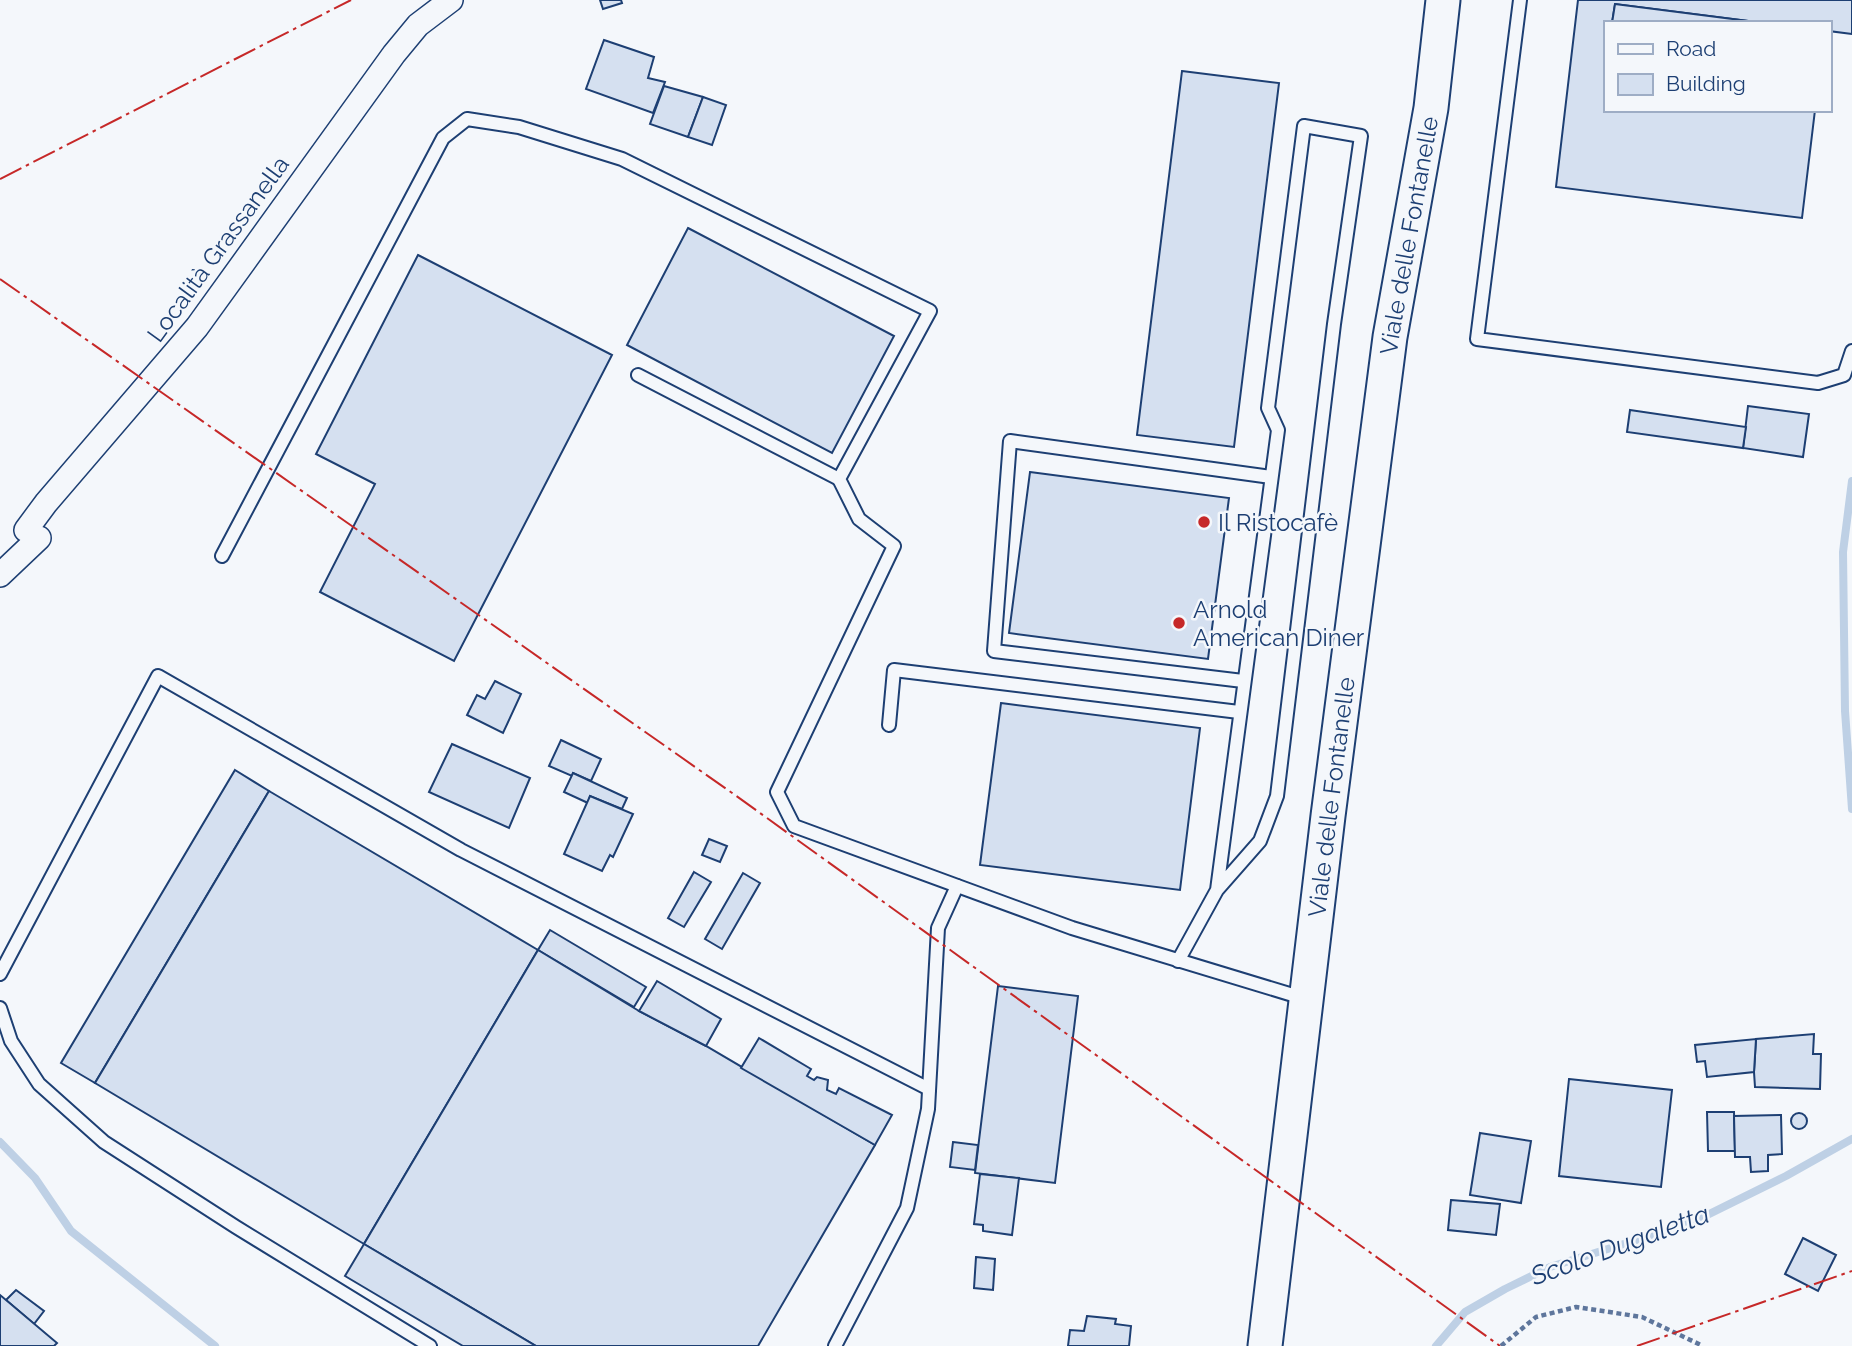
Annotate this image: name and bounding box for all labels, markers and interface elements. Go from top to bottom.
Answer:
legend [1604,21,1831,112]
text: Road [1666,36,1716,61]
text: Building [1666,71,1746,96]
street label: Viale delle Fontanelle [1373,114,1444,356]
street label: Località Grassanella [141,151,295,347]
place label: Il Ristocafè [1218,508,1338,537]
marker: Il Ristocafè [1196,514,1212,530]
place label: Arnold American Diner [1193,595,1365,652]
marker: Arnold American Diner [1171,615,1187,631]
street label: Viale delle Fontanelle [1302,675,1360,919]
water label: Scolo Dugaletta [1526,1199,1714,1292]

